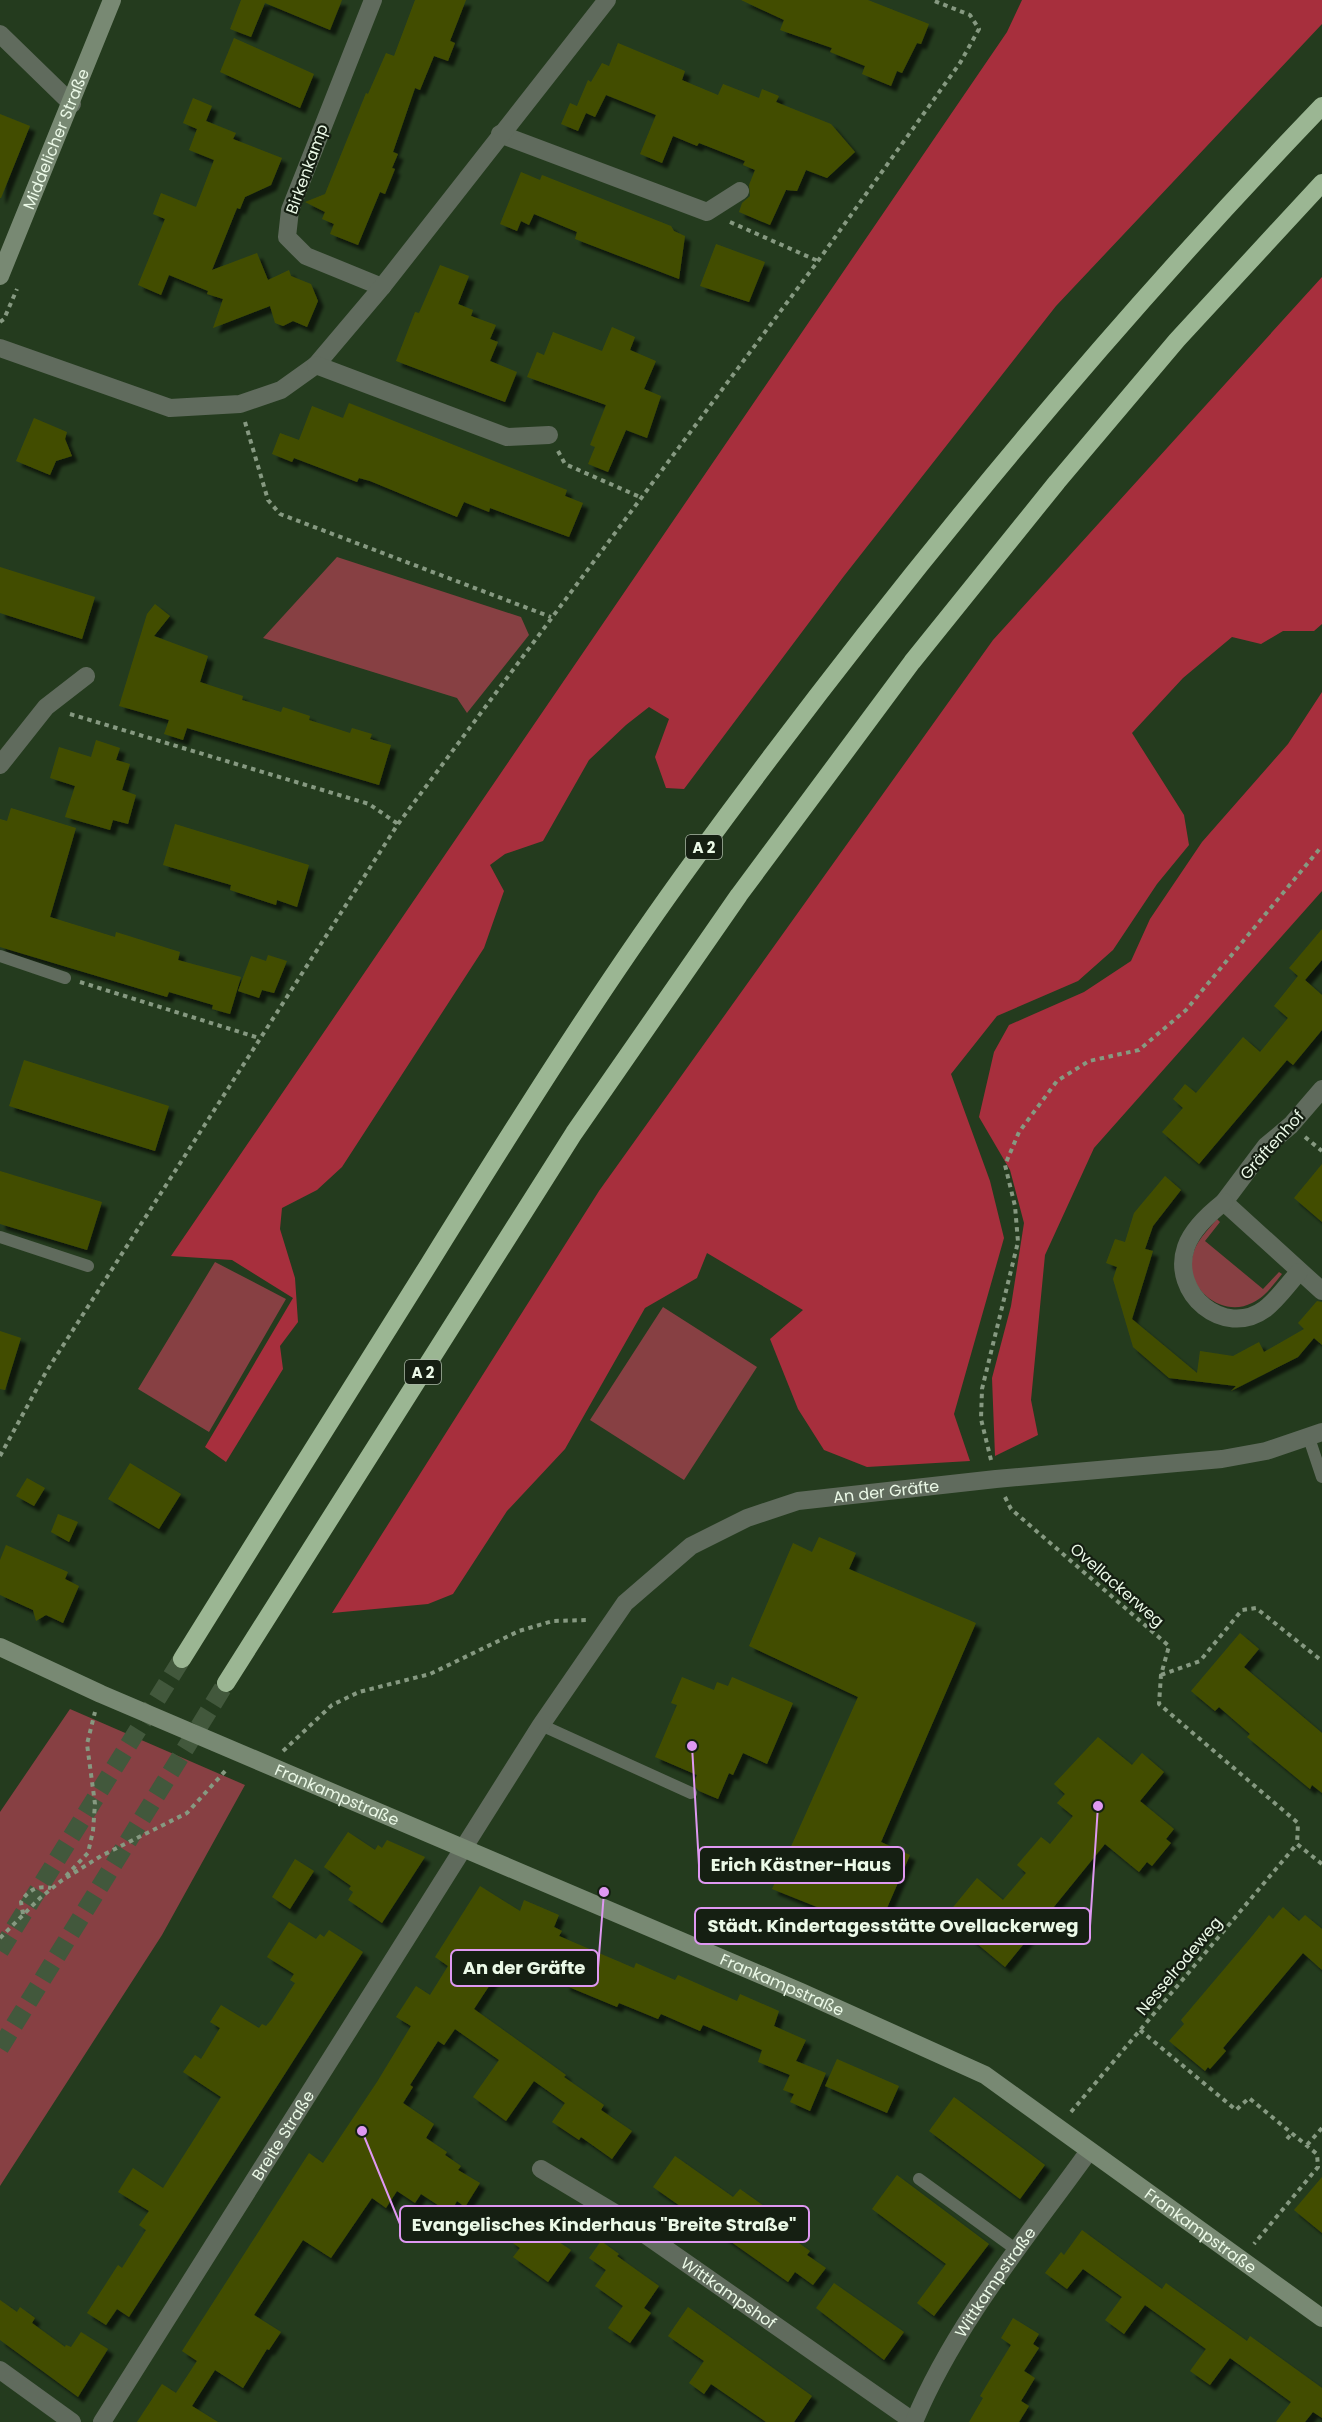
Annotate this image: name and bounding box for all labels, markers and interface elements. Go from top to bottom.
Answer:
street label: Middelicher Straße [17,65,95,213]
street label: Birkenkamp [280,121,334,217]
road number: A 2 [686,835,722,859]
street label: Gräftenhof [1235,1105,1309,1185]
road number: A 2 [405,1360,441,1384]
street label: An der Gräfte [832,1474,940,1509]
street label: Ovellackerweg [1065,1538,1169,1632]
street label: Frankampstraße [271,1758,403,1831]
callout: Erich Kästner-Haus [699,1847,904,1883]
text: Erich Kästner-Haus [711,1852,891,1877]
callout: Städt. Kindertagesstätte Ovellackerweg [695,1908,1090,1944]
street label: Nesselrodeweg [1131,1912,1227,2020]
text: Städt. Kindertagesstätte Ovellackerweg [707,1913,1079,1938]
street label: Frankampstraße [717,1947,848,2022]
callout: An der Gräfte [451,1950,598,1986]
text: An der Gräfte [463,1955,585,1980]
street label: Breite Straße [246,2086,320,2185]
street label: Frankampstraße [1140,2182,1262,2279]
callout: Evangelisches Kinderhaus "Breite Straße" [400,2206,809,2242]
text: Evangelisches Kinderhaus "Breite Straße" [412,2212,796,2237]
street label: Wittkampstraße [949,2222,1041,2342]
street label: Wittkampshof [676,2251,781,2334]

